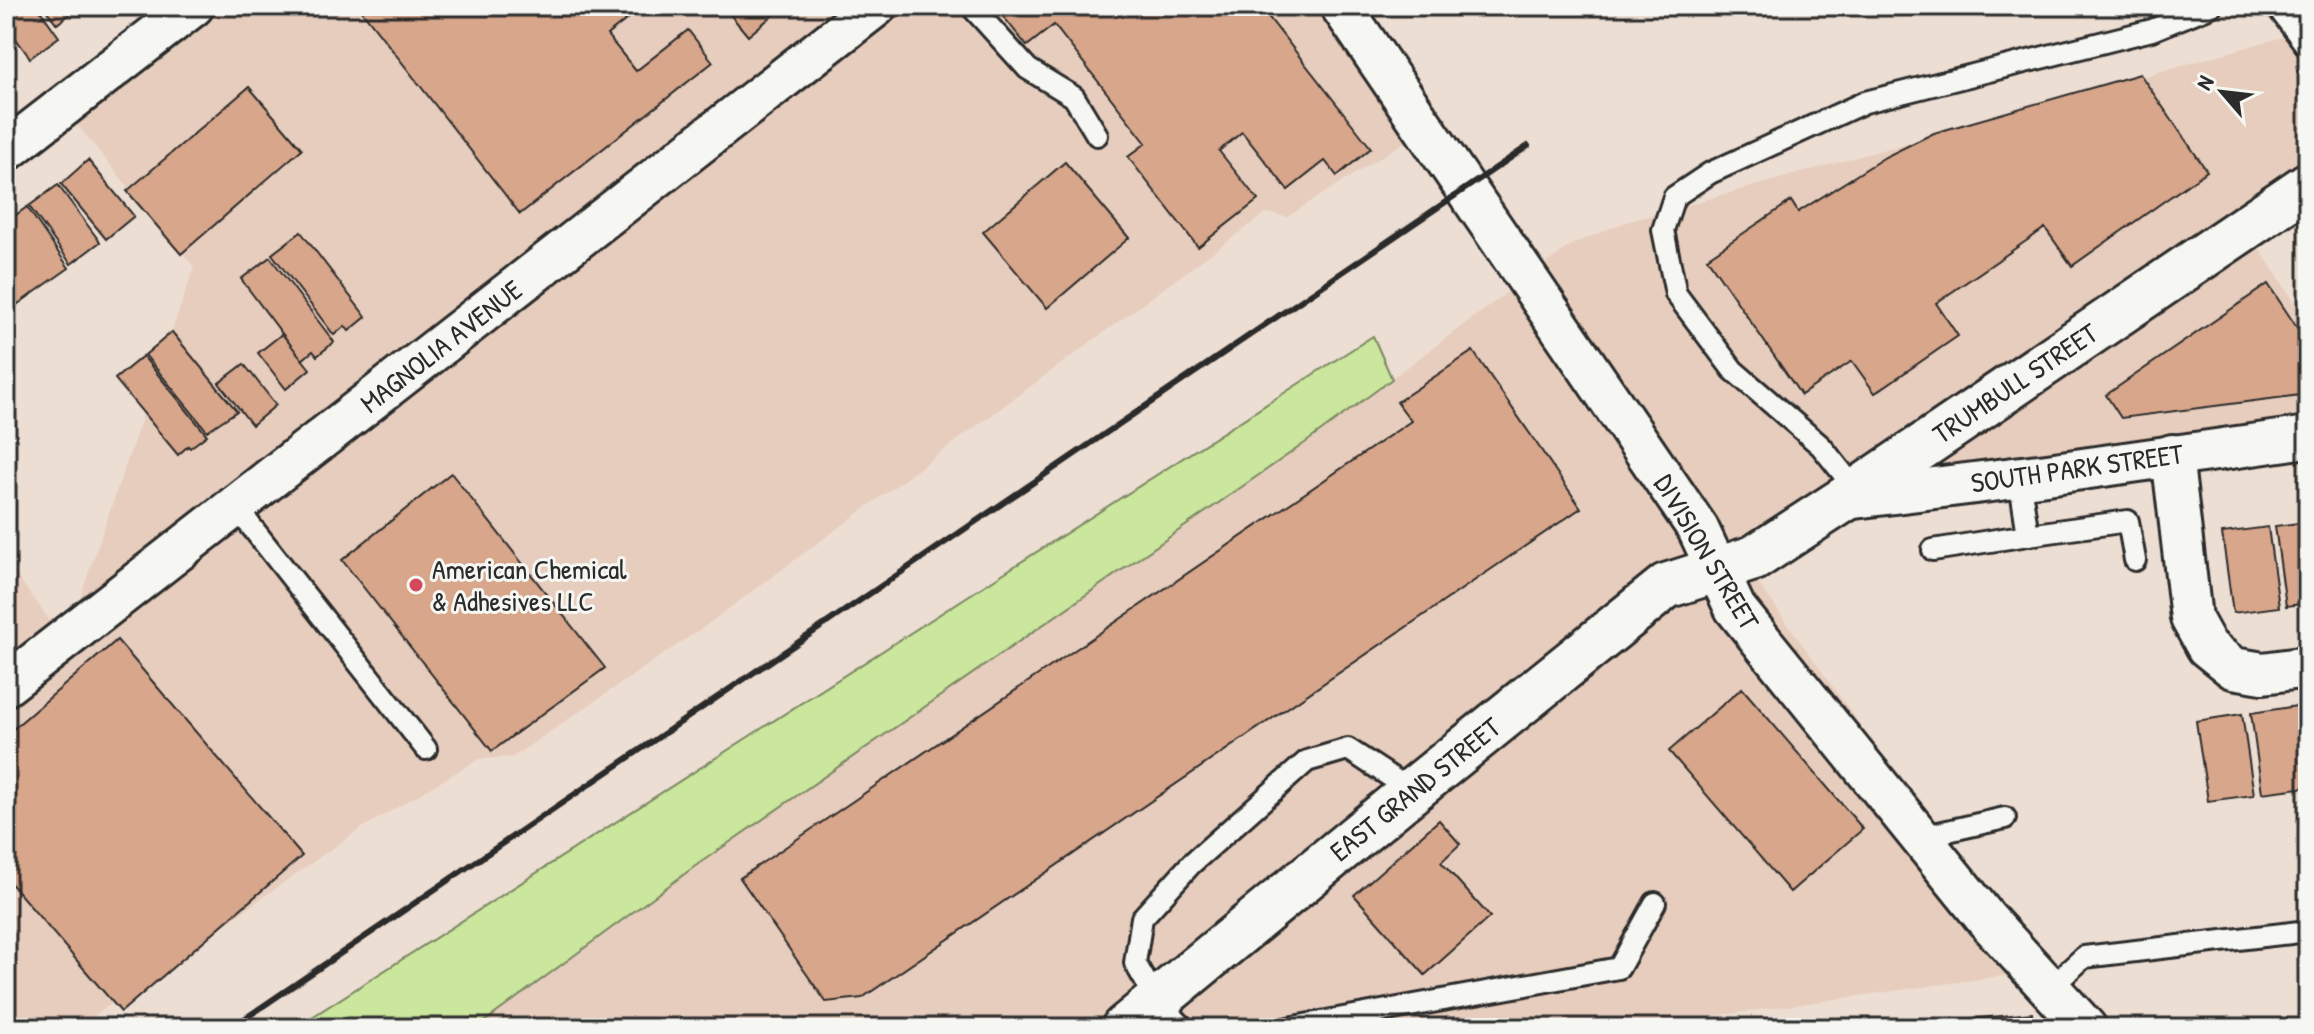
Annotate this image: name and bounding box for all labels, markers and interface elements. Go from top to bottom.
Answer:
north arrow [2182,52,2262,132]
text: N [2188,70,2220,95]
street label: MAGNOLIA AVENUE [352,271,530,421]
street label: TRUMBULL STREET [1925,313,2106,452]
street label: SOUTH PARK STREET [1968,434,2186,502]
street label: DIVISION STREET [1646,467,1769,638]
place label: American Chemical & Adhesives LLC [432,550,627,620]
marker: American Chemical & Adhesives LLC [407,576,425,594]
street label: EAST GRAND STREET [1322,708,1509,870]

